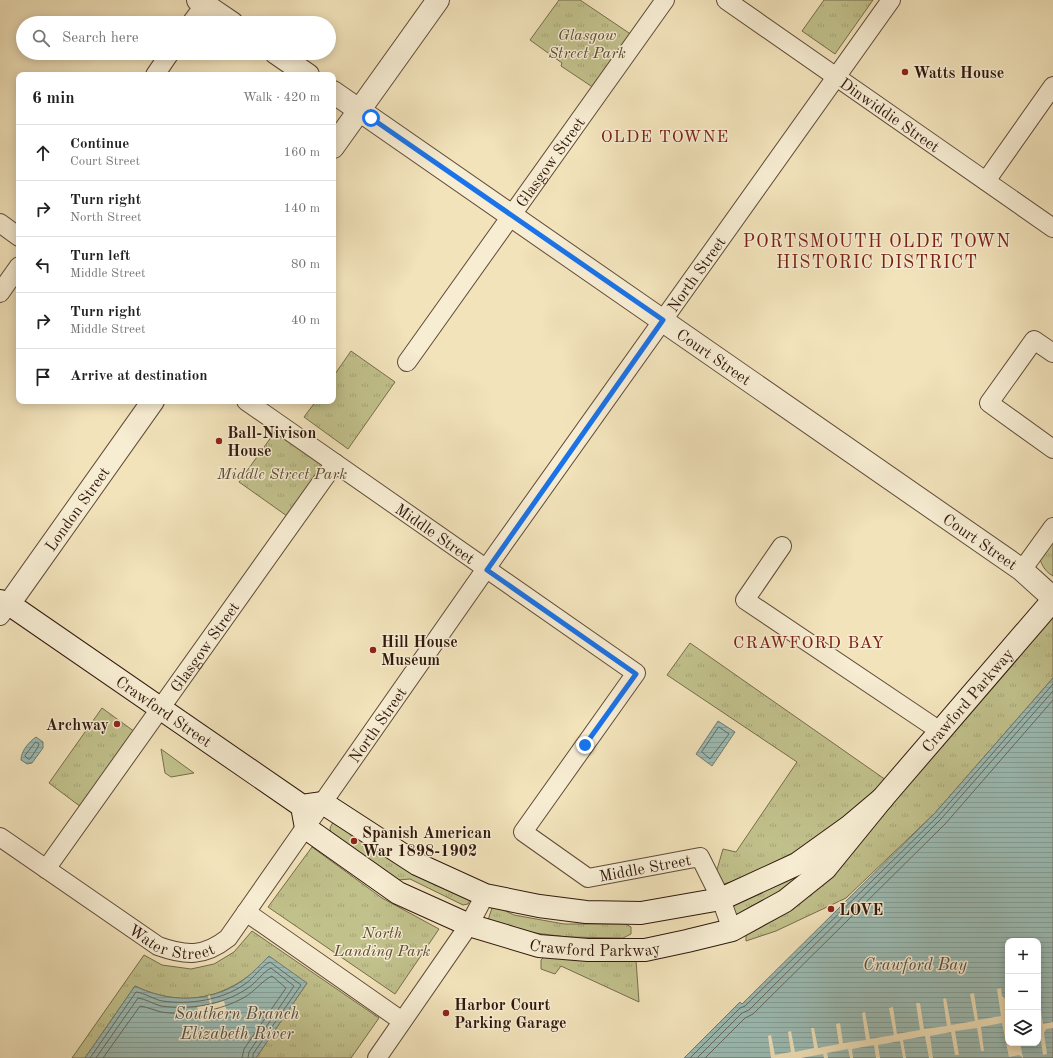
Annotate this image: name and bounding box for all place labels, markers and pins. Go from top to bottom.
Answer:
place label: Watts House [913,66,1004,82]
marker: Watts House [900,67,910,77]
place label: Ball-Nivison House [227,426,316,460]
marker: Ball-Nivison House [214,436,224,446]
place label: Hill House Museum [381,635,458,669]
marker: Hill House Museum [368,645,378,655]
place label: Archway [46,718,109,734]
marker: Archway [112,719,122,729]
place label: Spanish American War 1898-1902 [362,826,491,860]
marker: Spanish American War 1898-1902 [349,836,359,846]
place label: LOVE [839,903,883,919]
marker: LOVE [826,904,836,914]
place label: Harbor Court Parking Garage [454,998,567,1032]
marker: Harbor Court Parking Garage [441,1008,451,1018]

